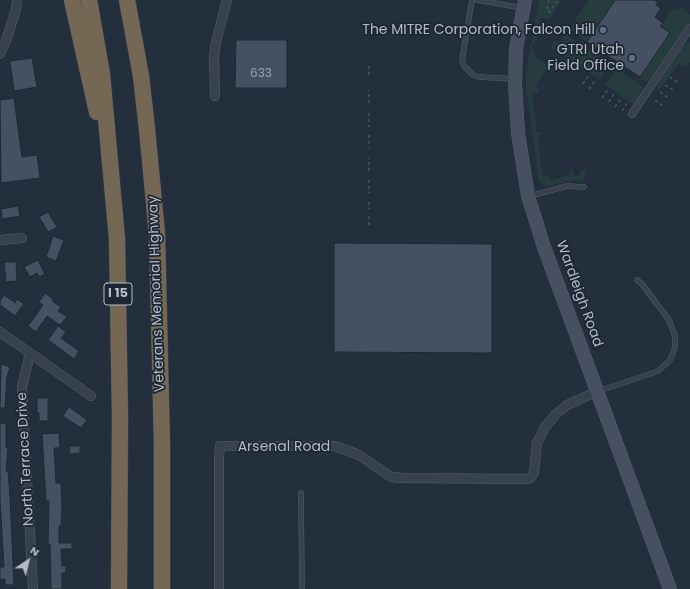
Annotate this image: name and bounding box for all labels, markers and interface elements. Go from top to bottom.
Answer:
place label: The MITRE Corporation, Falcon Hill [362,22,595,38]
marker: The MITRE Corporation, Falcon Hill [598,25,608,35]
place label: GTRI Utah Field Office [547,42,624,74]
marker: GTRI Utah Field Office [627,53,637,63]
house number: 633 [250,67,272,81]
street label: Veterans Memorial Highway [145,196,169,392]
street label: Wardleigh Road [552,239,606,349]
road number: I 15 [104,283,132,305]
street label: North Terrace Drive [14,392,38,526]
street label: Arsenal Road [238,439,330,455]
north arrow [8,541,48,581]
text: N [27,542,43,560]

